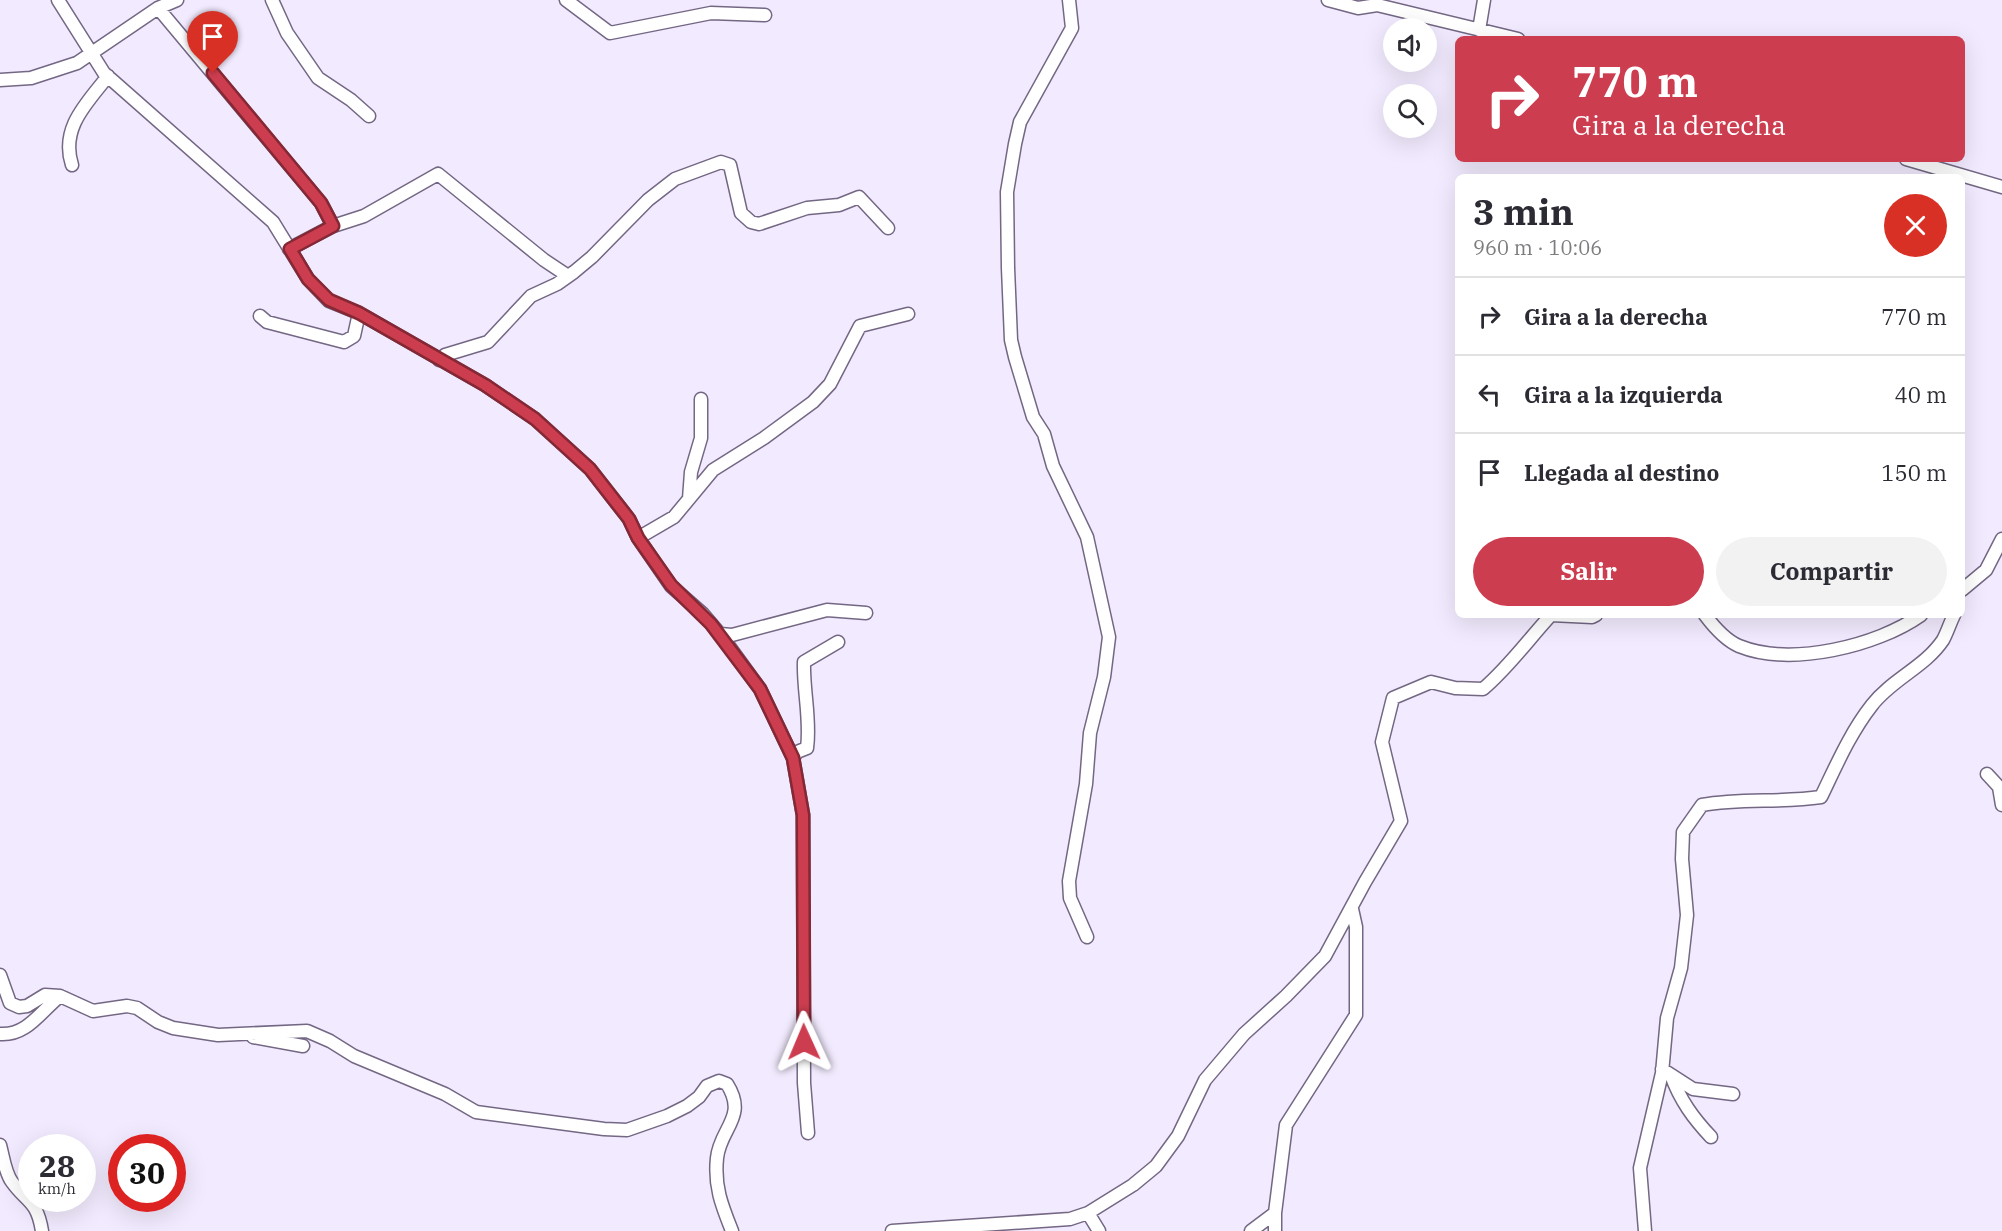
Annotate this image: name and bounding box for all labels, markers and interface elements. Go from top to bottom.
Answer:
pin [187,11,238,73]
map controls [1383,18,1437,138]
button: sound [1383,18,1437,72]
icon: arrive [196,20,229,53]
text: 770 m [1572,54,1698,109]
icon: right [1473,60,1551,138]
button: search [1383,84,1437,138]
text: Gira a la derecha [1572,107,1786,142]
text: 3 min [1473,188,1574,235]
button: close [1884,194,1947,257]
text: 960 m · 10:06 [1473,234,1602,261]
icon: right [1473,300,1506,333]
text: Gira a la derecha [1524,302,1708,331]
text: 770 m [1881,302,1947,331]
icon: left [1473,378,1506,411]
text: Gira a la izquierda [1524,380,1723,409]
text: 40 m [1895,380,1947,409]
icon: arrive [1473,456,1506,489]
text: Llegada al destino [1524,458,1719,487]
text: 150 m [1881,458,1947,487]
button: Salir [1473,537,1704,606]
button: Compartir [1716,537,1947,606]
position arrow [772,1010,836,1074]
speed limit sign: 30 [108,1134,186,1212]
text: 28 [39,1146,75,1185]
text: km/h [38,1179,76,1198]

